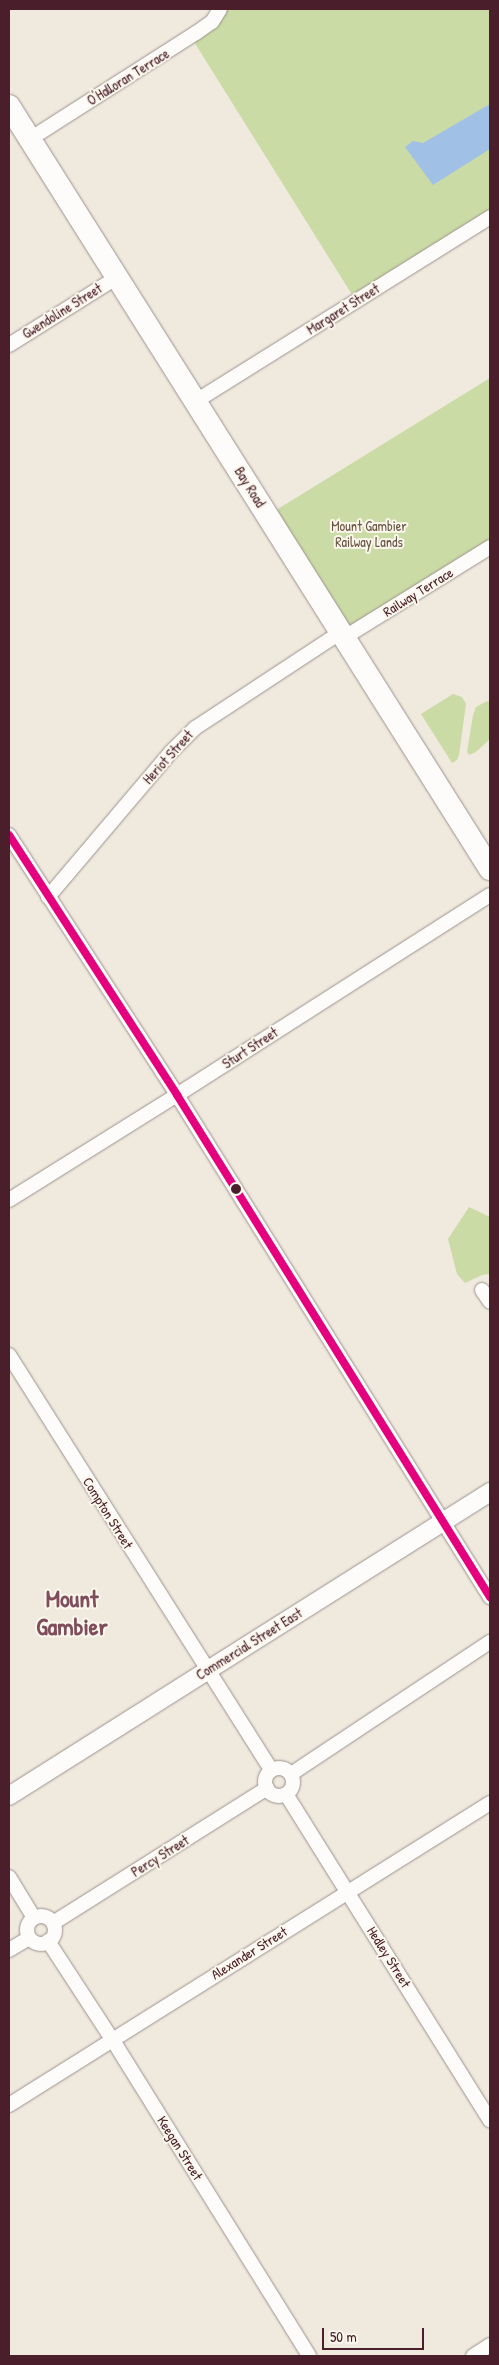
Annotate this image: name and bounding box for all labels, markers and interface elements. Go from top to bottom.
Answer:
street label: O'Halloran Terrace [84,45,172,109]
street label: Gwendoline Street [19,280,105,342]
street label: Margaret Street [304,280,382,338]
street label: Bay Road [231,464,269,510]
park label: Mount Gambier Railway Lands [331,518,407,550]
street label: Railway Terrace [380,564,456,620]
street label: Heriot Street [139,727,197,787]
street label: Sturt Street [219,1024,281,1072]
unlabelled marker [231,1184,241,1194]
street label: Compton Street [79,1474,137,1552]
district label: Mount Gambier [36,1585,108,1641]
street label: Commercial Street East [193,1605,305,1683]
street label: Percy Street [128,1832,192,1880]
street label: Alexander Street [208,1923,290,1983]
street label: Hedley Street [364,1923,414,1991]
street label: Keegan Street [154,2113,206,2183]
scale bar [324,2318,426,2350]
text: 50 m [330,2326,357,2347]

